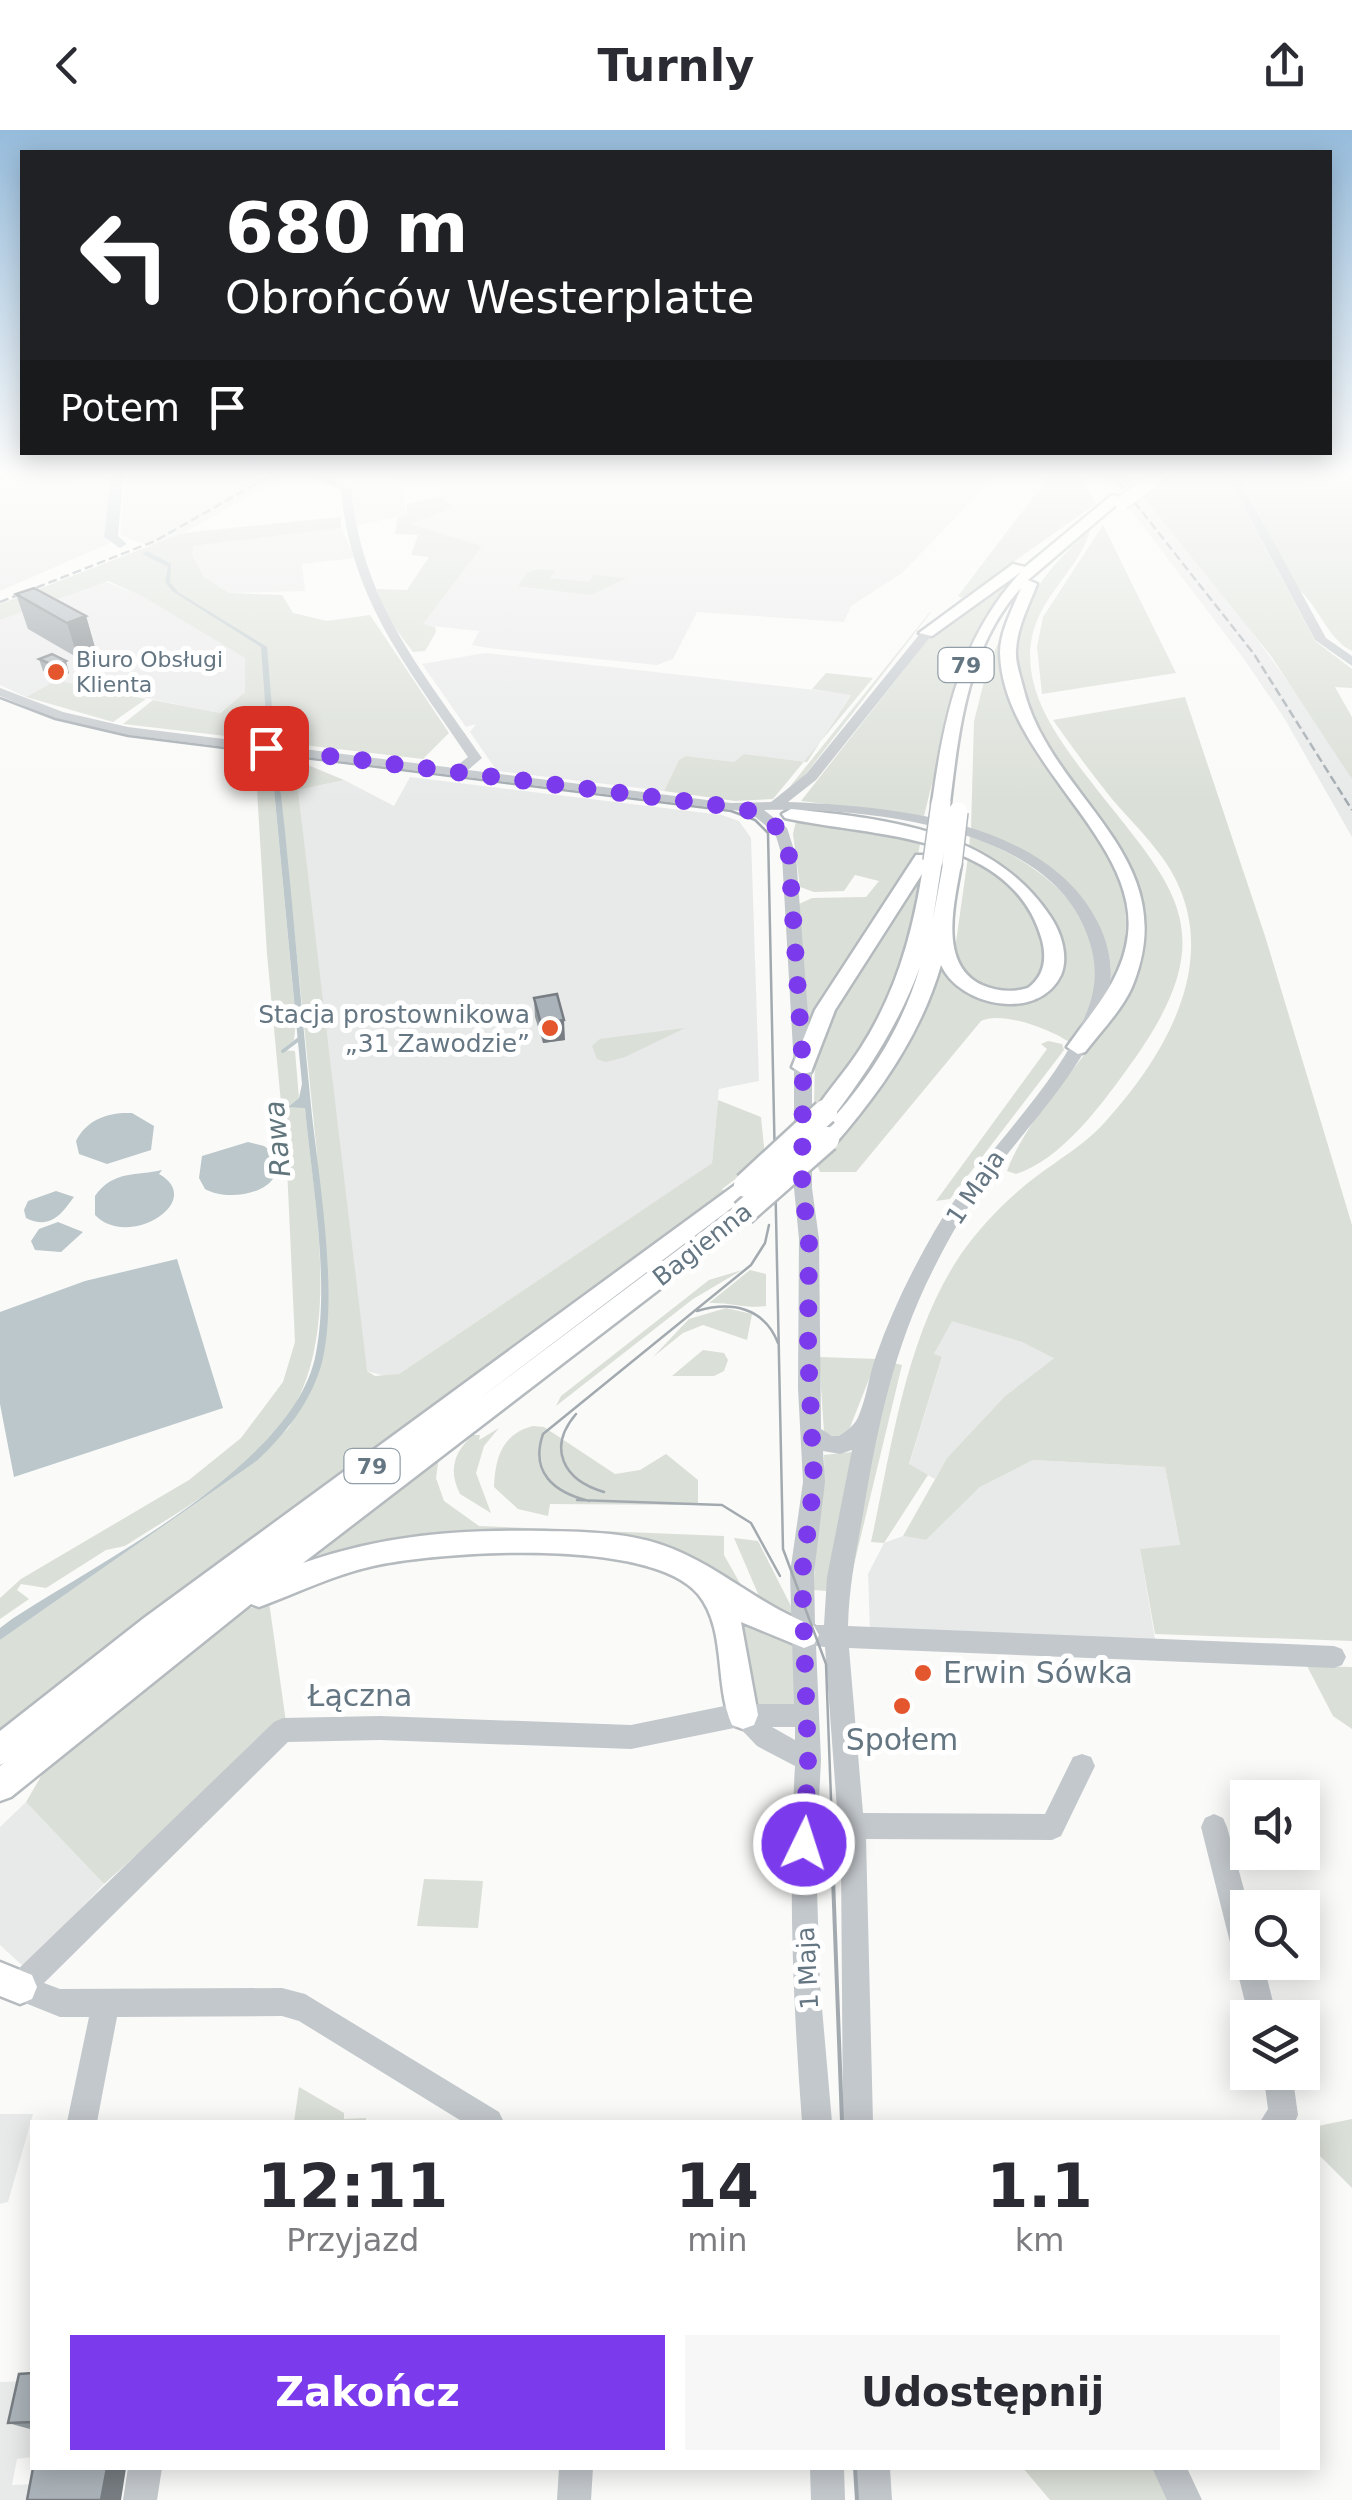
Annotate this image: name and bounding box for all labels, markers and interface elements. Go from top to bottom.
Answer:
icon: back [40,38,95,93]
icon: share [1257,38,1312,93]
text: Turnly [598,39,754,92]
text: 680 m [225,187,468,269]
icon: left [60,190,190,320]
text: Obrońców Westerplatte [225,271,754,324]
icon: arrive [200,380,255,435]
text: Potem [60,386,180,430]
place label: Biuro Obsługi Klienta [76,647,223,697]
road number: 79 [938,648,994,682]
marker: Biuro Obsługi Klienta [45,661,67,683]
pin [224,706,309,791]
icon: arrive [239,721,294,776]
place label: Stacja prostownikowa „31 Zawodzie” [258,1000,530,1058]
marker: Stacja prostownikowa „31 Zawodzie” [539,1017,561,1039]
water label: Rawa [258,1099,297,1179]
street label: 1 Maja [940,1145,1011,1230]
street label: Bagienna [647,1197,758,1292]
road number: 79 [344,1449,400,1483]
place label: Erwin Sówka [943,1655,1133,1690]
marker: Erwin Sówka [912,1662,934,1684]
street label: Łączna [307,1678,412,1713]
marker: Społem [891,1695,913,1717]
place label: Społem [846,1722,958,1757]
map controls [1230,1780,1320,2090]
button: sound [1230,1780,1320,1870]
position arrow [752,1792,856,1896]
button: search [1230,1890,1320,1980]
street label: 1 Maja [791,1926,824,2010]
button: layers [1230,2000,1320,2090]
text: 12:11 [257,2151,448,2221]
text: 14 [676,2151,759,2221]
text: 1.1 [986,2151,1093,2221]
text: Przyjazd [286,2221,419,2259]
text: min [687,2221,748,2259]
text: km [1015,2221,1064,2259]
button: Zakończ [70,2335,665,2450]
button: Udostępnij [685,2335,1280,2450]

